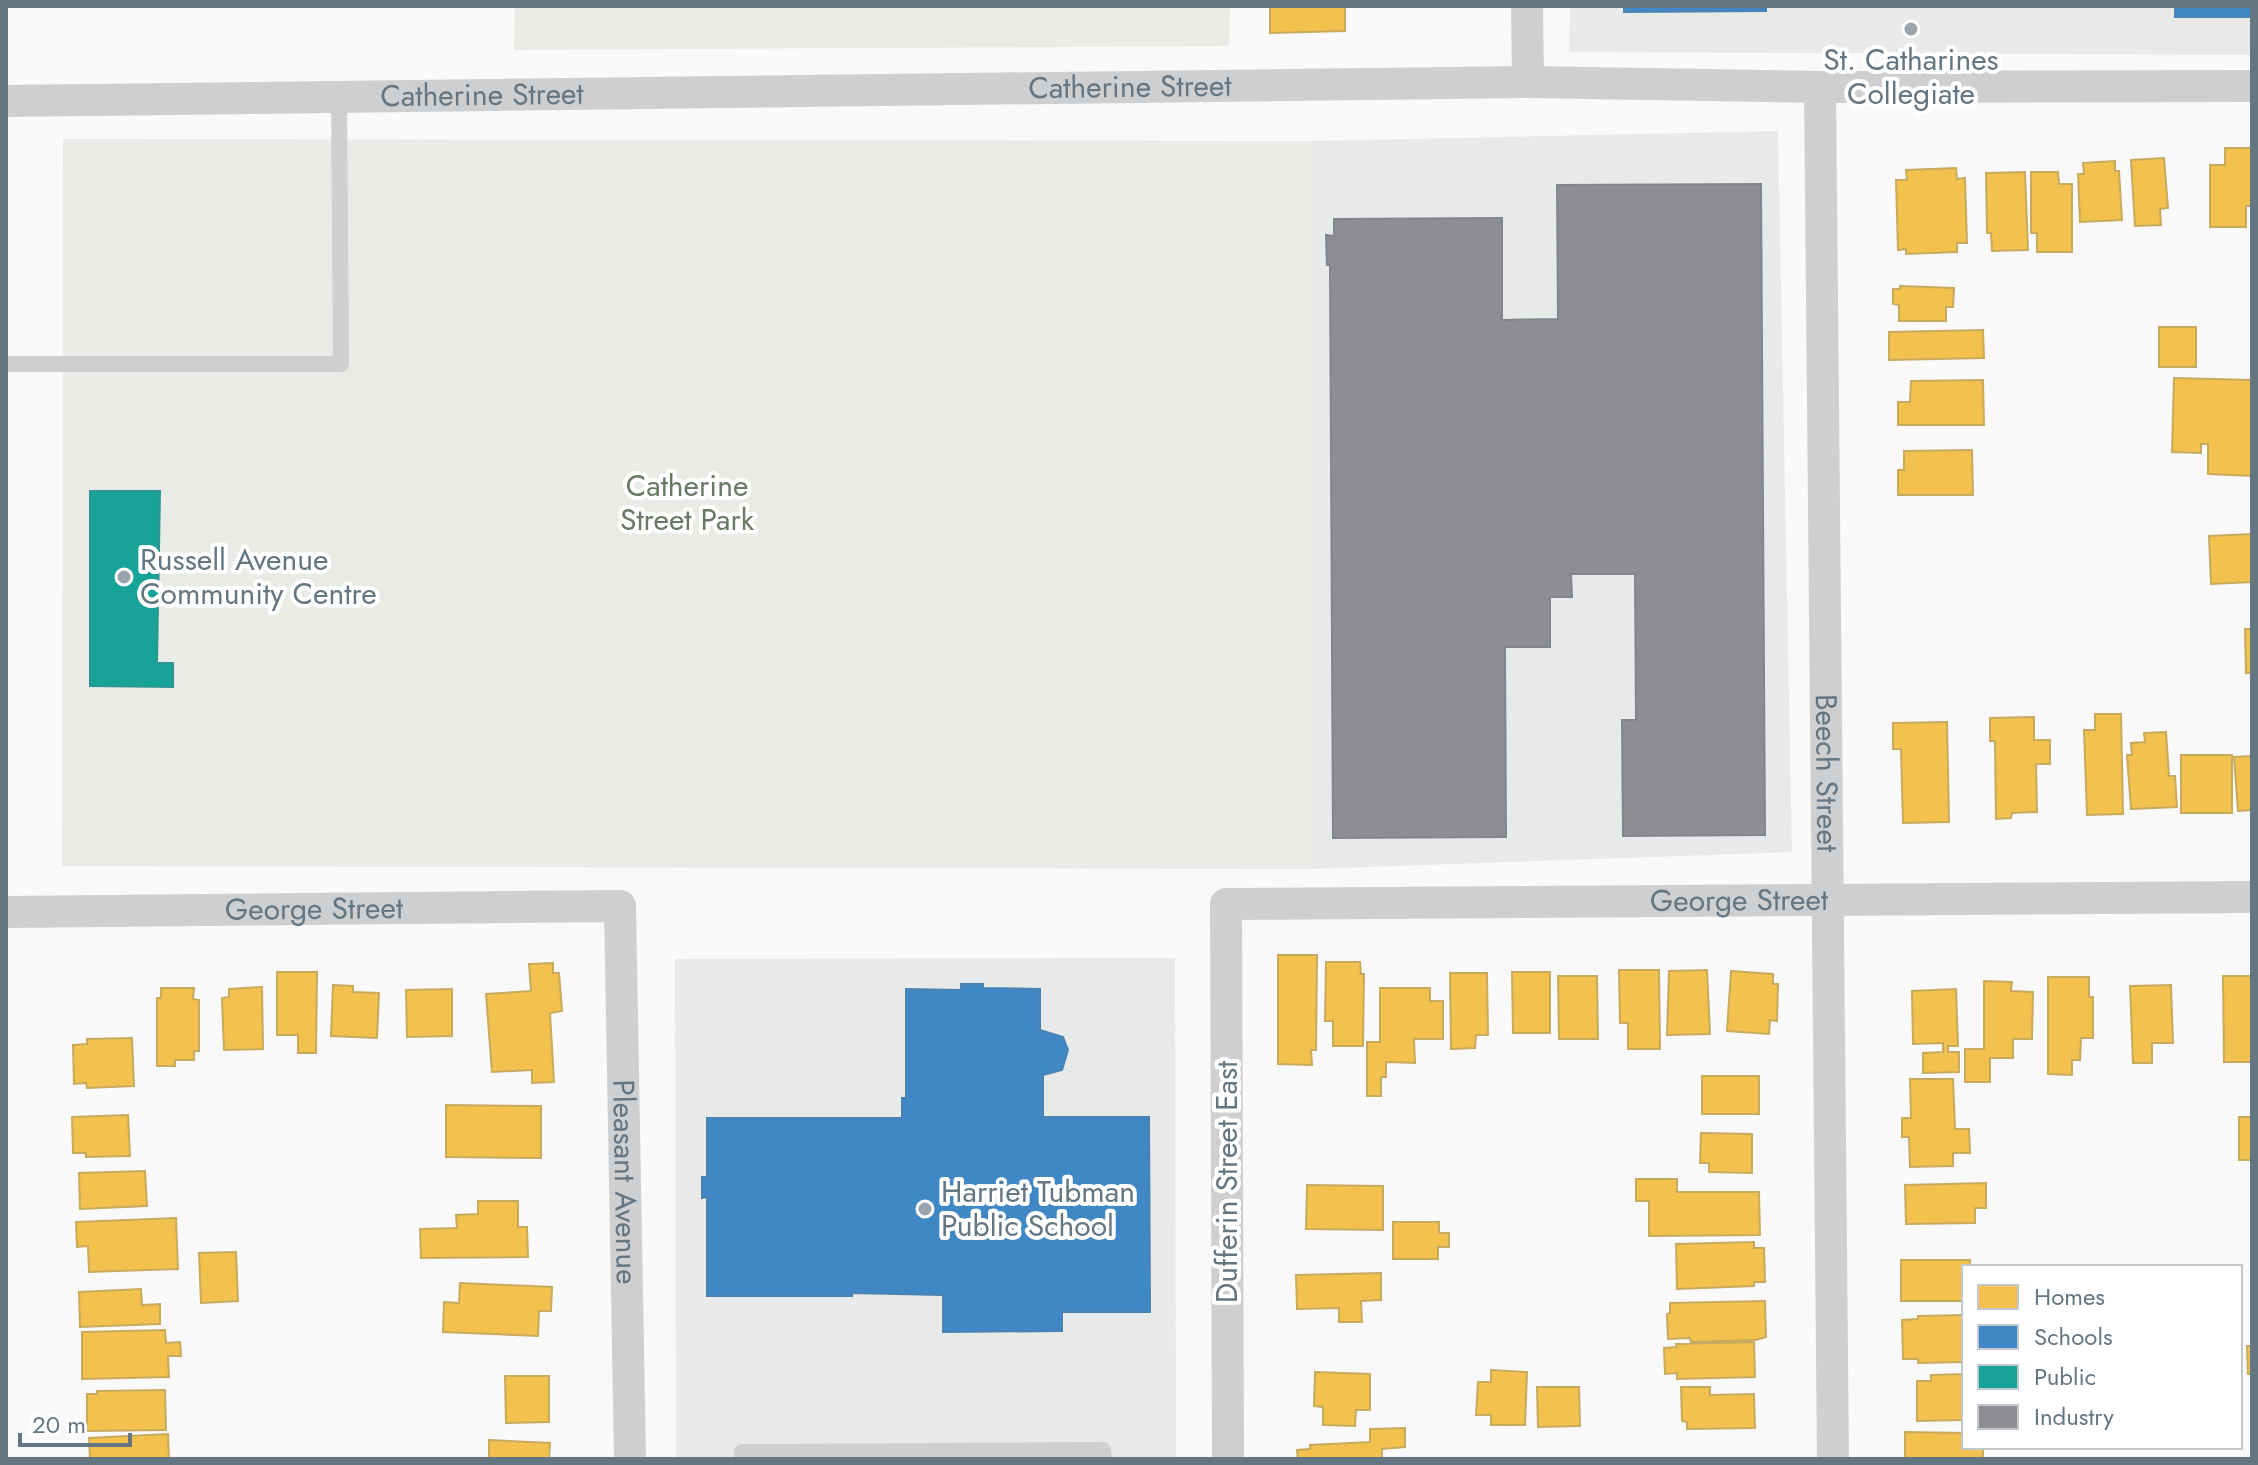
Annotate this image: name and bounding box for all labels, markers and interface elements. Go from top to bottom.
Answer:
marker: St. Catharines Collegiate [1902,20,1920,38]
place label: St. Catharines Collegiate [1823,38,1999,115]
street label: Catherine Street [1028,64,1233,109]
street label: Catherine Street [380,72,585,117]
park label: Catherine Street Park [620,464,755,541]
place label: Russell Avenue Community Centre [140,538,377,615]
marker: Russell Avenue Community Centre [115,568,133,586]
street label: Beech Street [1805,694,1849,853]
street label: George Street [1650,878,1829,922]
street label: George Street [225,886,404,931]
street label: Dufferin Street East [1205,1060,1248,1303]
street label: Pleasant Avenue [602,1079,649,1285]
place label: Harriet Tubman Public School [941,1170,1135,1247]
marker: Harriet Tubman Public School [916,1200,934,1218]
legend [1962,1265,2242,1449]
text: Homes [2034,1279,2105,1314]
text: Schools [2034,1319,2113,1354]
text: Public [2034,1359,2096,1394]
scale bar [20,1397,130,1447]
text: Industry [2034,1399,2114,1434]
text: 20 m [32,1407,86,1442]

